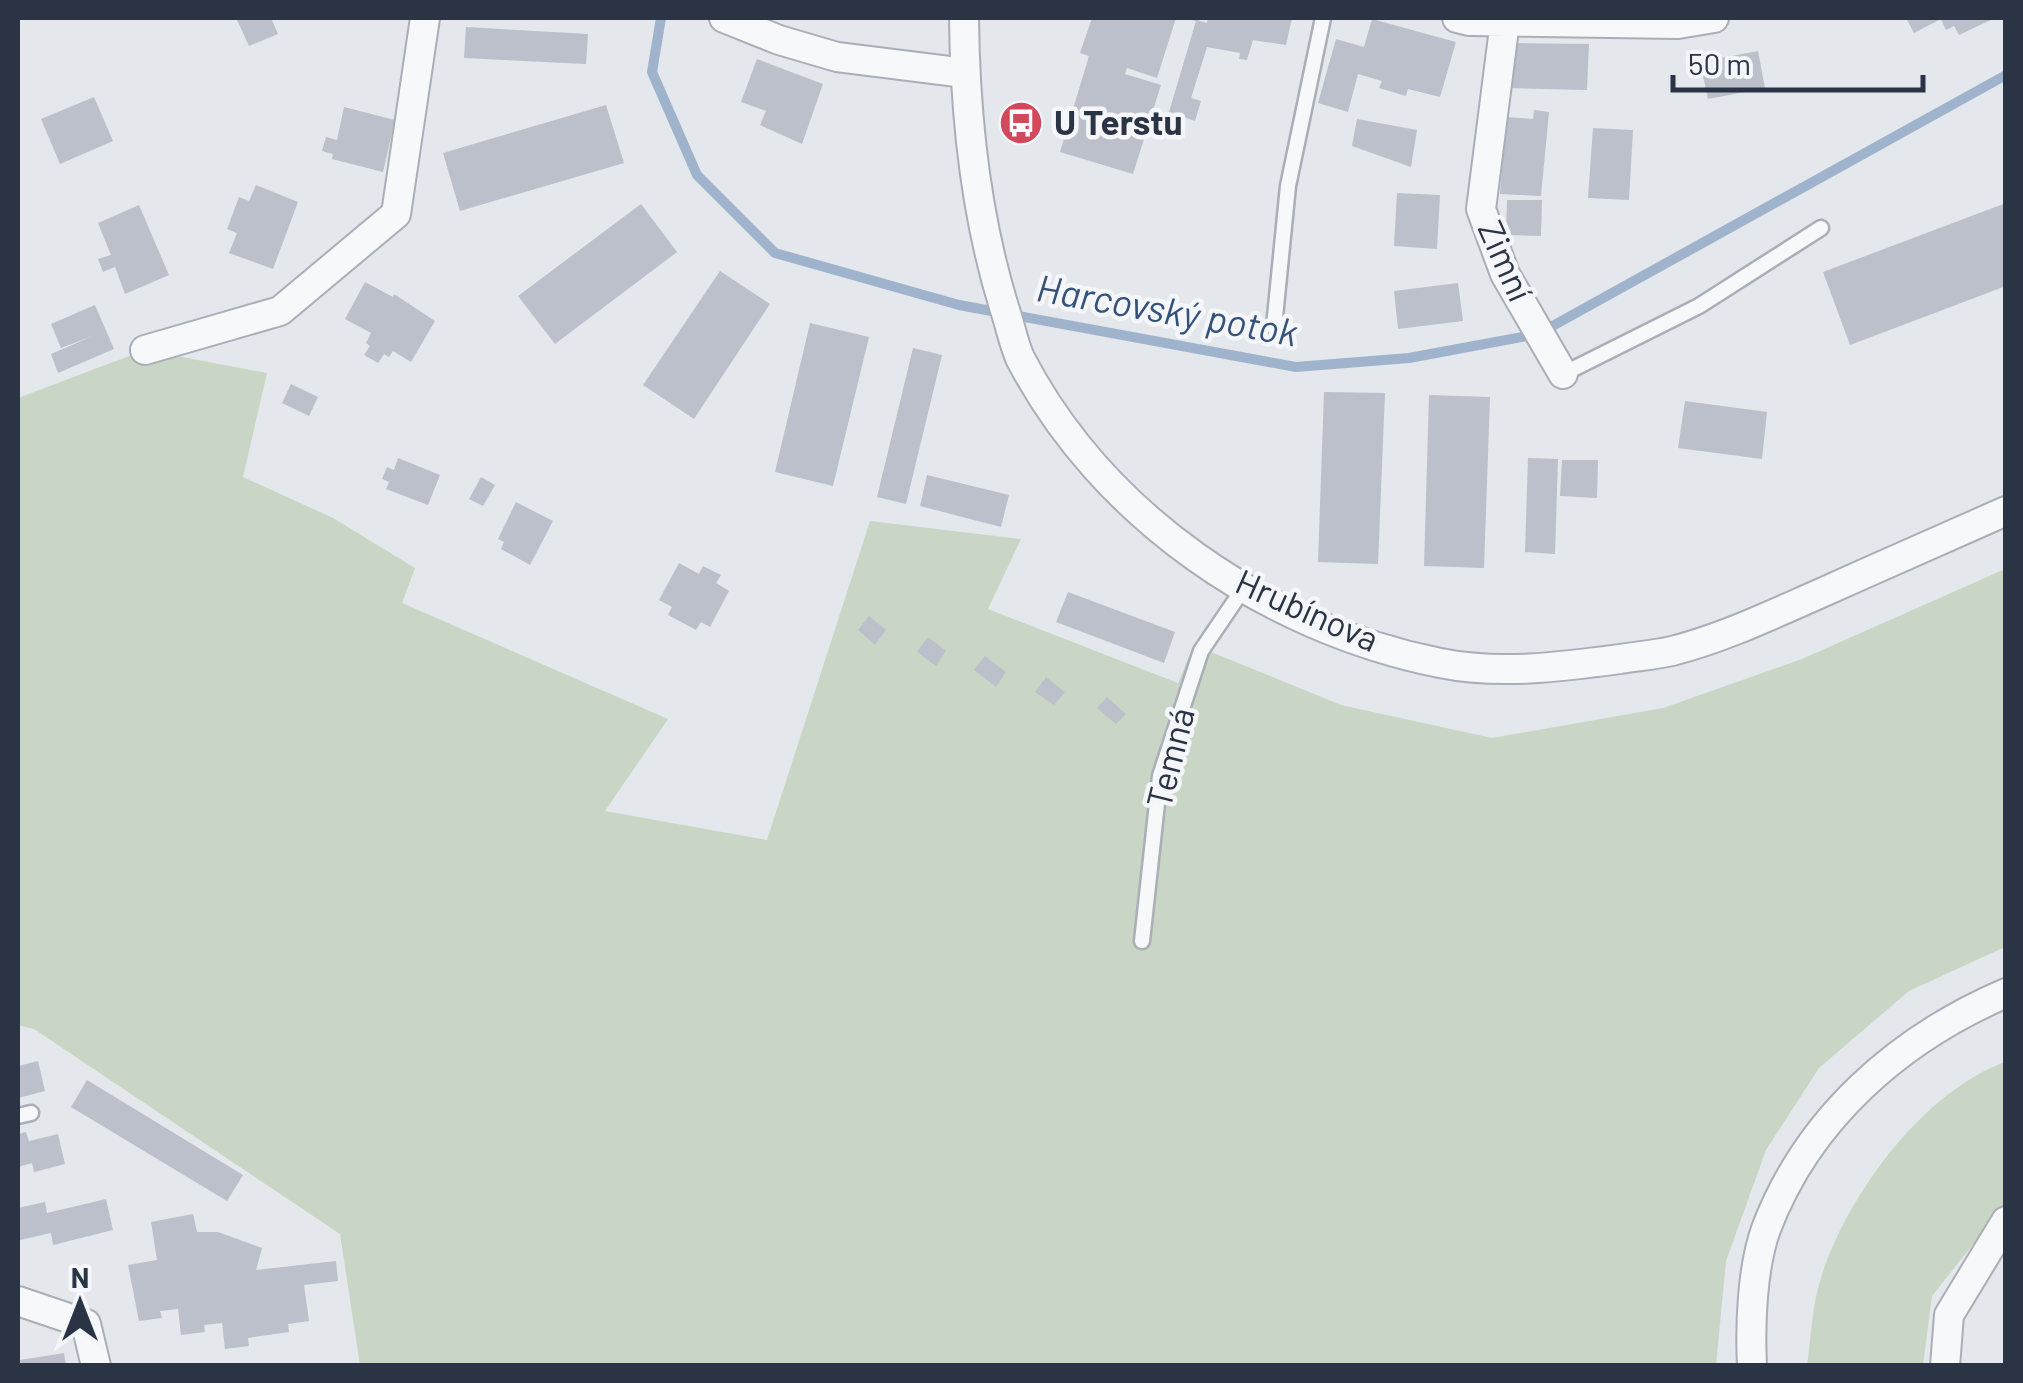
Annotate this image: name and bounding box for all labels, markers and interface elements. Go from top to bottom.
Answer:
scale bar [1673,30,1923,92]
text: 50 m [1688,45,1751,81]
bus stop icon: U Terstu [998,100,1044,146]
place label: U Terstu [1054,100,1183,142]
street label: Zimní [1471,214,1543,307]
water label: Harcovský potok [1033,263,1302,355]
street label: Hrubínova [1230,559,1386,659]
street label: Temná [1136,703,1202,812]
north arrow [30,1253,130,1353]
text: N [71,1260,89,1294]

